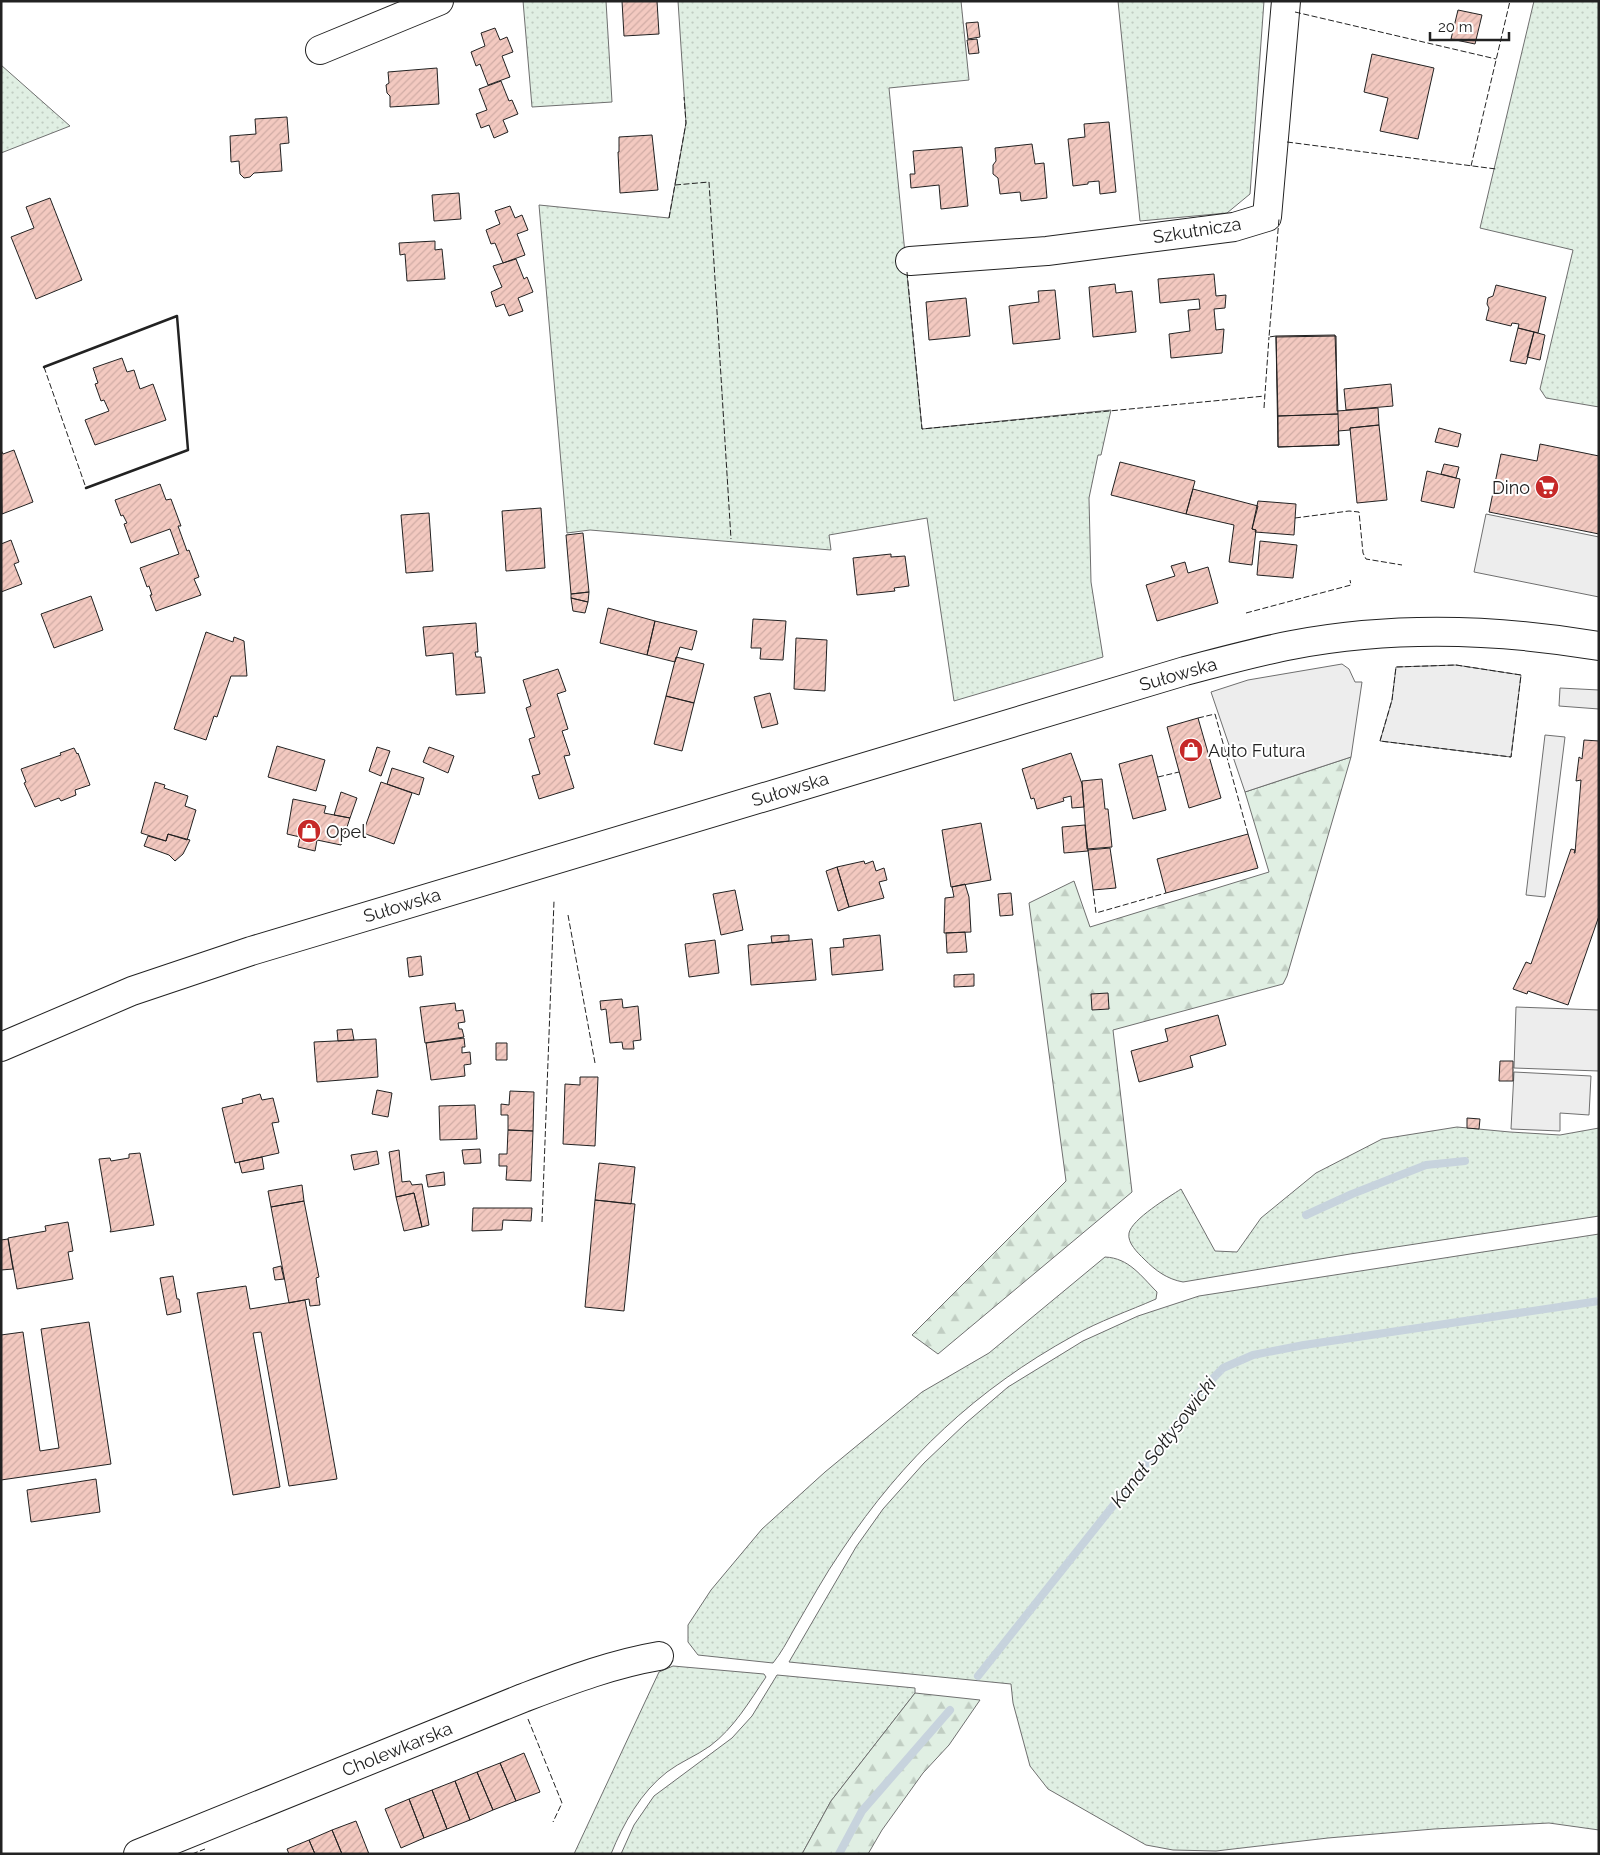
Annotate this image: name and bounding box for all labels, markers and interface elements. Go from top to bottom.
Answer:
scale bar [1430,10,1509,42]
text: 20 m [1438,18,1473,36]
street label: Szkutnicza [1151,213,1243,247]
supermarket icon: Dino [1534,474,1560,500]
place label: Dino [1492,477,1530,498]
street label: Sułowska [1137,653,1219,695]
shop icon: Auto Futura [1178,737,1204,763]
place label: Auto Futura [1208,740,1305,761]
street label: Sułowska [749,767,831,811]
shop icon: Opel [296,818,322,844]
place label: Opel [326,821,366,842]
street label: Sułowska [361,883,443,927]
water label: Kanał Sołtysowicki [1106,1372,1221,1511]
street label: Cholewkarska [339,1717,455,1781]

